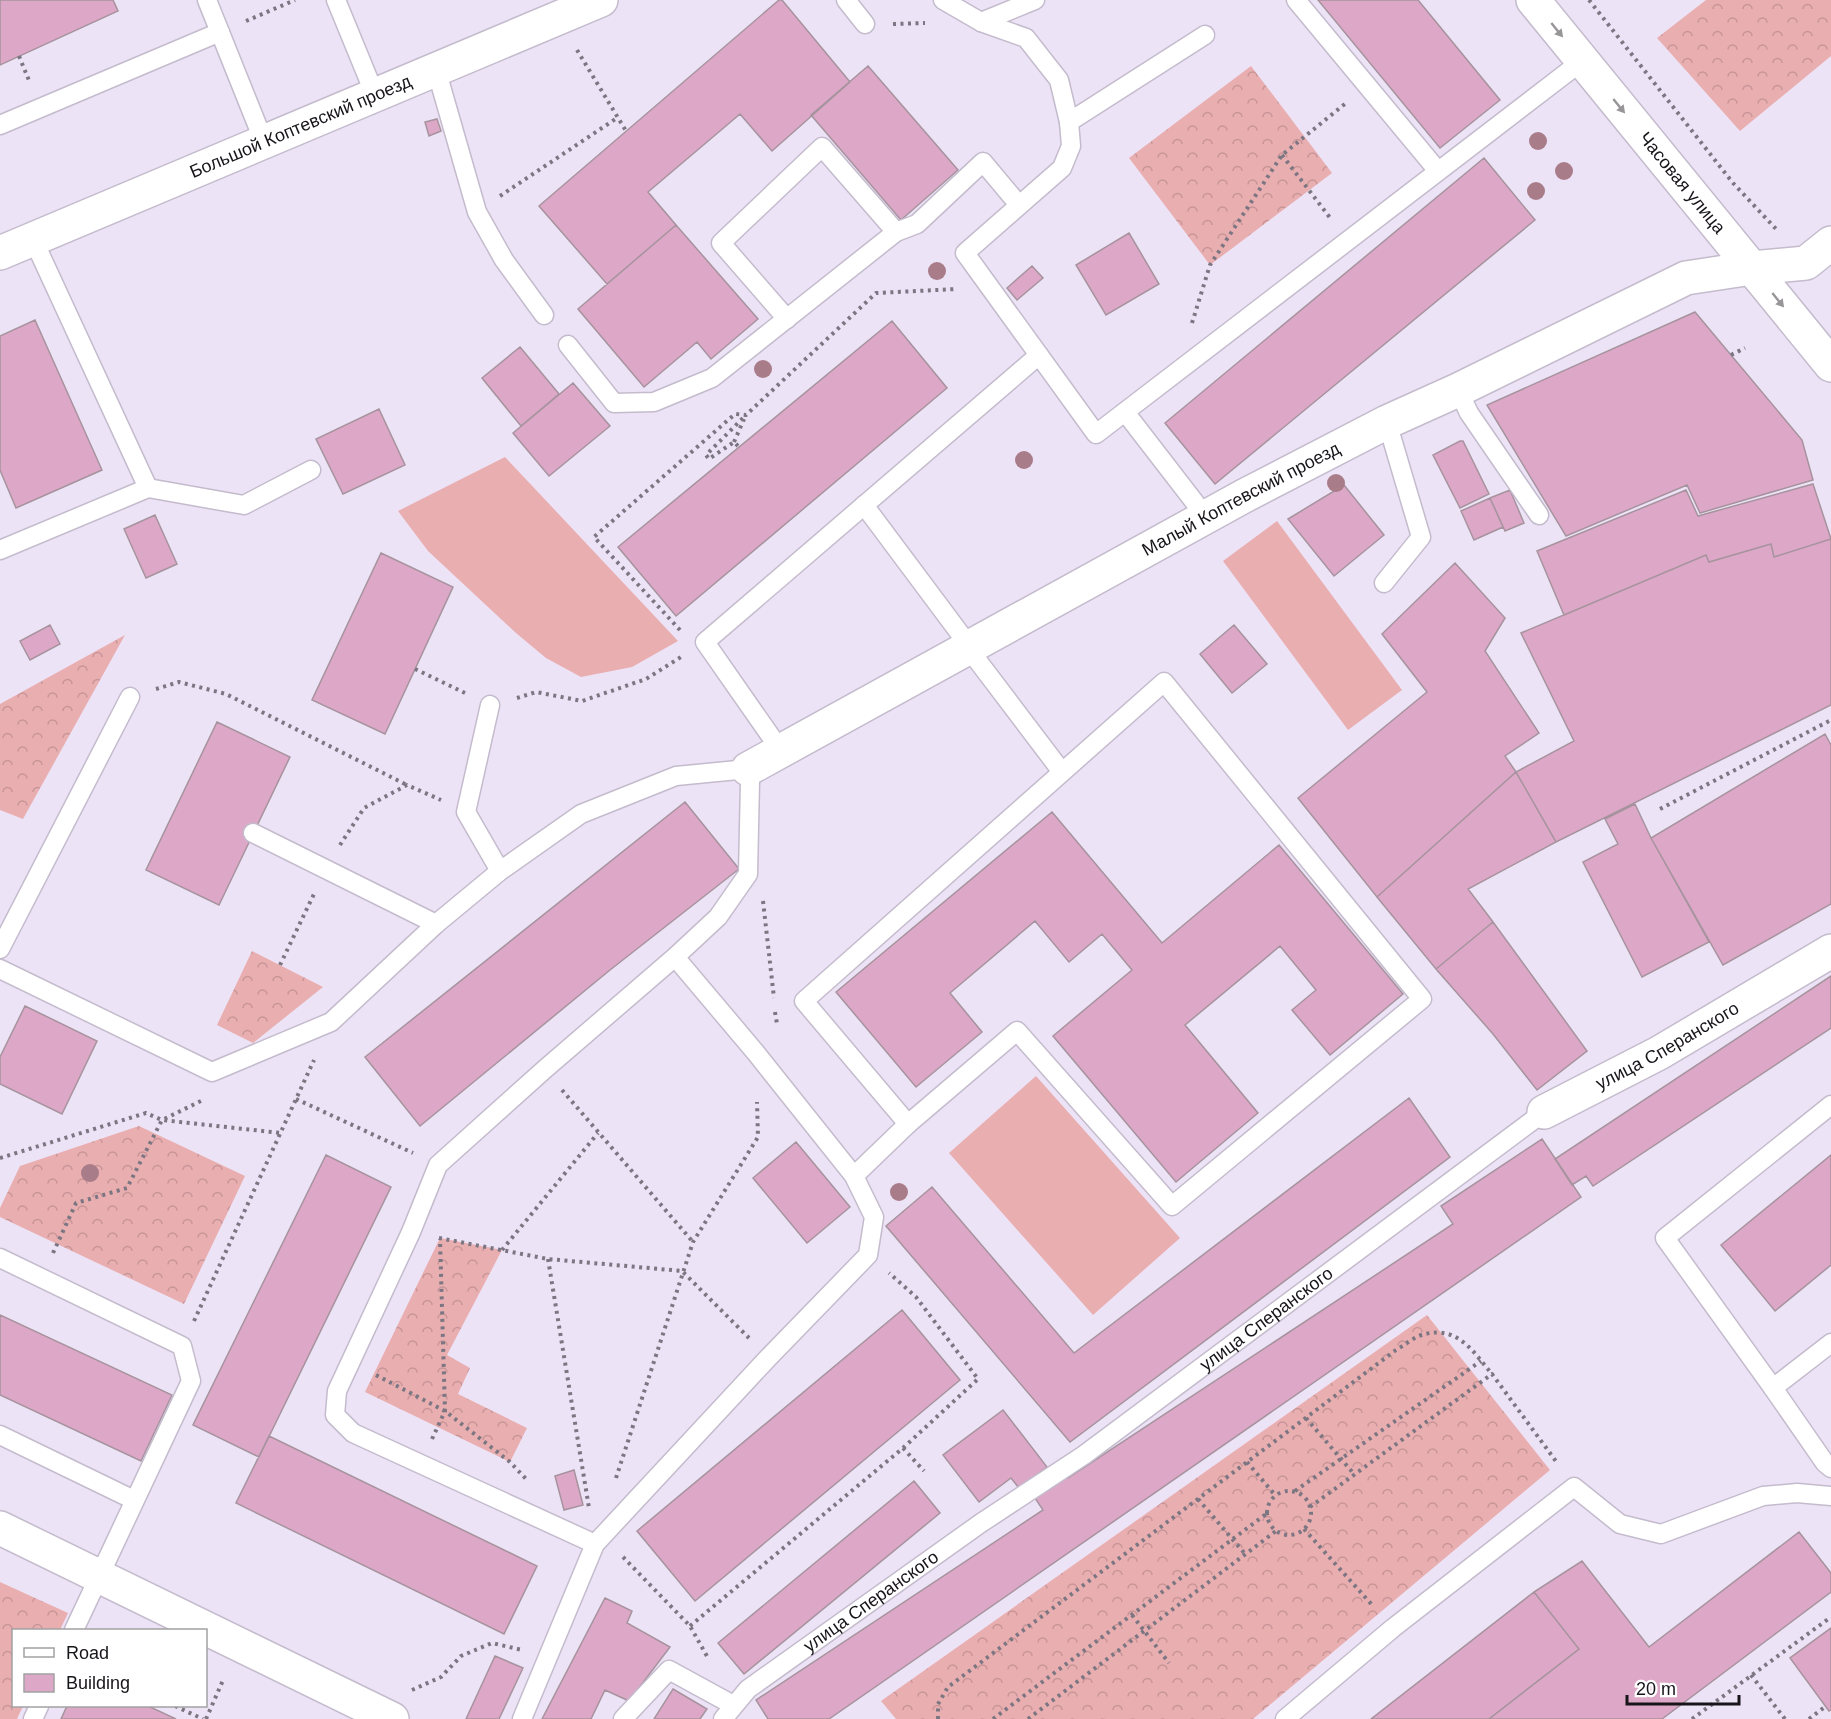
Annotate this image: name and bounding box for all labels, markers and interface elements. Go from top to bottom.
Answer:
one-way arrow [1551,22,1564,38]
street label: Большой Коптевский проезд [187,71,415,182]
one-way arrow [1612,98,1625,113]
street label: Часовая улица [1635,128,1730,238]
one-way arrow [1771,292,1783,307]
street label: Малый Коптевский проезд [1139,438,1344,560]
street label: улица Сперанского [1593,998,1742,1094]
street label: улица Сперанского [1196,1263,1337,1375]
street label: улица Сперанского [800,1547,942,1656]
legend [12,1629,207,1707]
text: Road [66,1643,109,1663]
scale bar [1627,1668,1740,1706]
text: Building [66,1673,130,1693]
text: 20 m [1636,1679,1676,1699]

